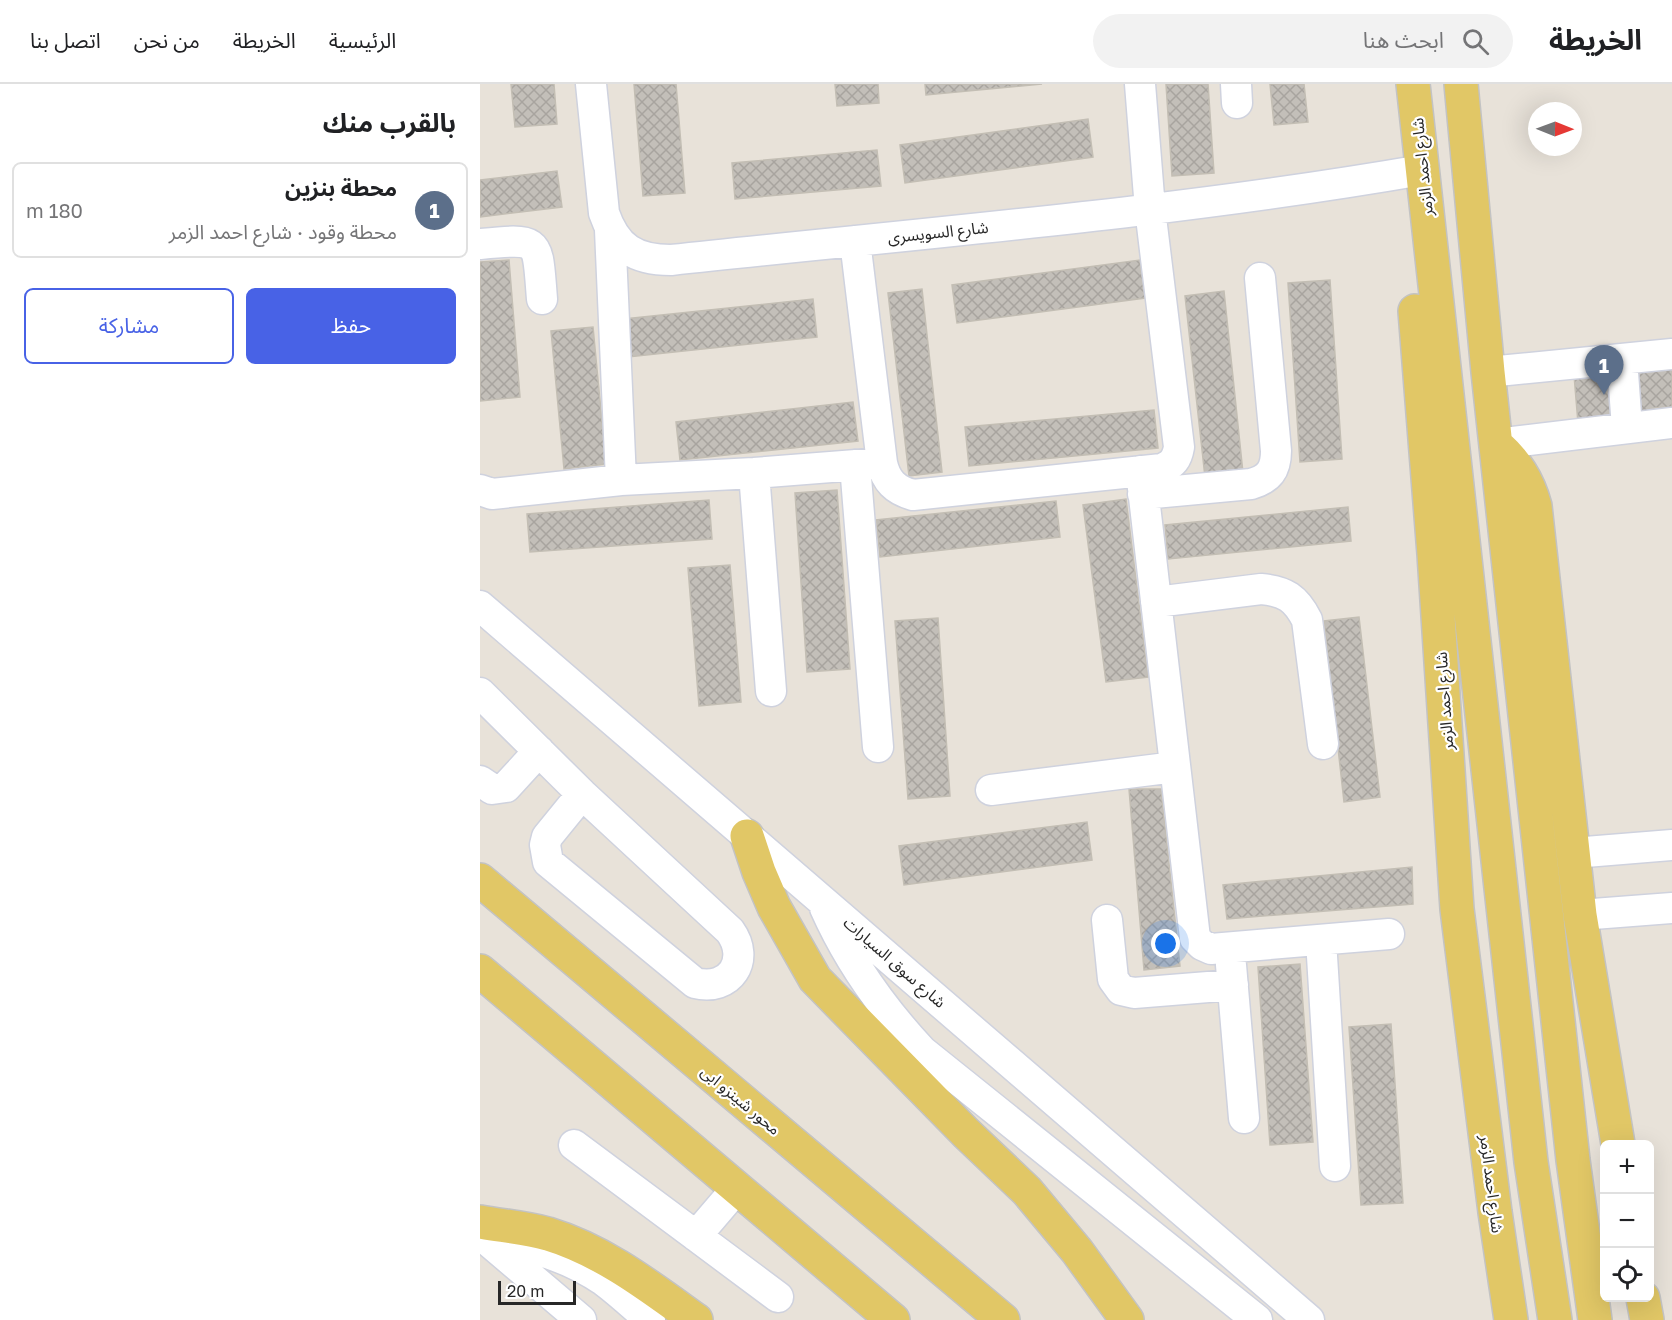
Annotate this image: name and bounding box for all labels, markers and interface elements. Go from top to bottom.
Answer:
search box [1093,14,1513,68]
text: الخريطة [1549,23,1642,56]
icon: search [1459,25,1492,58]
text: ابحث هنا [1363,26,1444,53]
text: اتصل بنا [30,27,101,53]
text: من نحن [134,27,200,53]
text: الخريطة [233,27,296,53]
text: الرئيسية [329,27,396,53]
north arrow [1528,102,1582,156]
text: بالقرب منك [323,107,456,138]
street label: شارع احمد الزمر [1407,117,1440,218]
text: محطة بنزين [285,174,397,201]
text: 180 m [26,198,83,222]
text: 1 [429,198,440,222]
street label: شارع السويسرى [887,217,990,250]
text: محطة وقود · شارع احمد الزمر [169,219,397,243]
button: مشاركة [24,288,234,364]
button: حفظ [246,288,456,364]
pin: 1 [1584,346,1624,395]
street label: شارع احمد الزمر [1431,651,1460,752]
street label: شارع سوق السيارات [838,912,950,1014]
your location [1151,929,1180,958]
street label: محور شينزو ابى [697,1061,785,1139]
street label: شارع احمد الزمر [1473,1133,1508,1235]
map controls [1600,1140,1654,1302]
button: + [1600,1140,1654,1194]
button: − [1600,1194,1654,1248]
button: locate [1600,1248,1654,1302]
scale bar [498,1278,576,1306]
text: 20 m [507,1281,544,1301]

